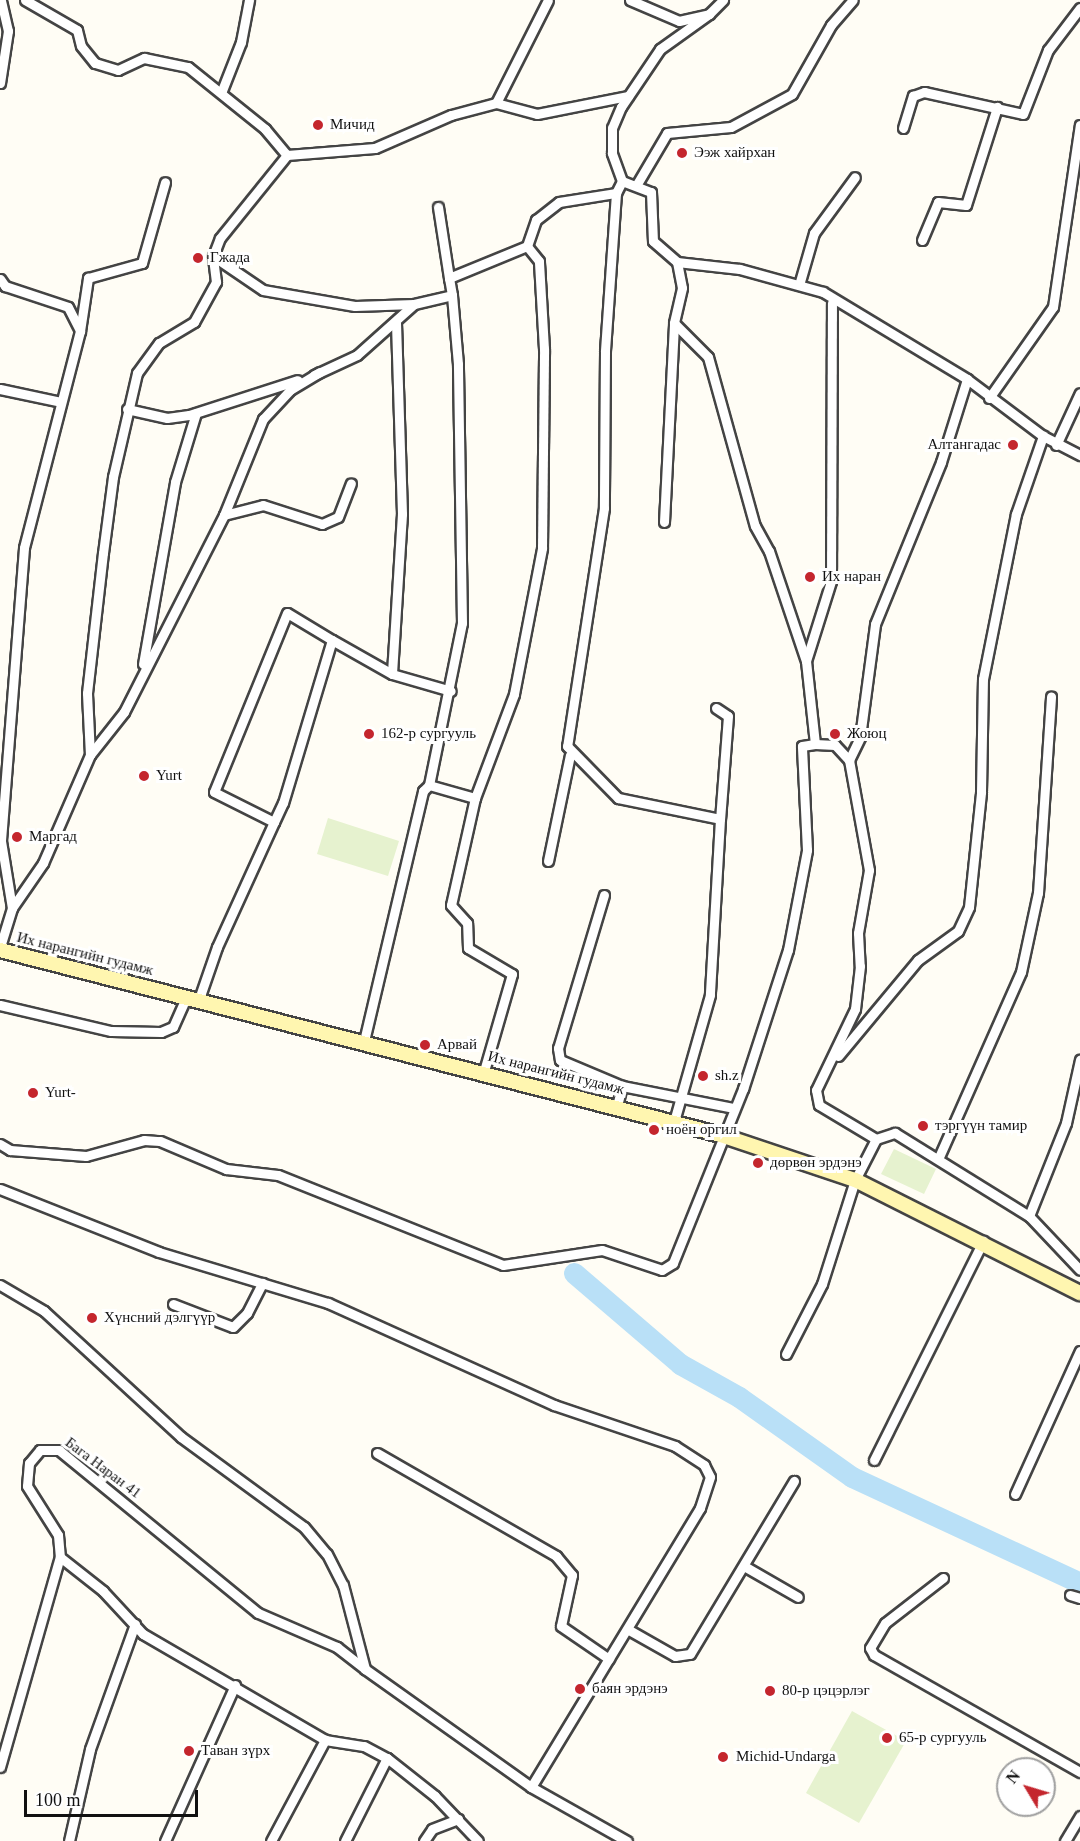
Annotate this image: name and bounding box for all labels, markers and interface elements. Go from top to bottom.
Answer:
place label: Мичид [330,116,375,134]
marker: Мичид [311,118,325,132]
place label: Ээж хайрхан [694,144,775,162]
marker: Ээж хайрхан [675,146,689,160]
place label: Гжада [210,249,250,267]
marker: Гжада [191,251,205,265]
place label: Алтангадас [928,436,1001,454]
marker: Алтангадас [1006,438,1020,452]
place label: Их наран [822,568,881,586]
marker: Их наран [803,570,817,584]
place label: 162-р сургууль [381,725,476,743]
place label: Жоюц [847,725,886,743]
marker: 162-р сургууль [362,727,376,741]
marker: Жоюц [828,727,842,741]
place label: Yurt [156,767,182,785]
marker: Yurt [137,769,151,783]
place label: Маргад [29,828,77,846]
marker: Маргад [10,830,24,844]
street label: Их нарангийн гудамж [15,928,155,980]
place label: Арвай [437,1036,477,1054]
marker: Арвай [418,1038,432,1052]
street label: Их нарангийн гудамж [486,1047,626,1099]
place label: sh.z [715,1067,739,1085]
marker: sh.z [696,1069,710,1083]
place label: Yurt- [45,1084,76,1102]
marker: Yurt- [26,1086,40,1100]
place label: тэргүүн тамир [935,1117,1027,1135]
marker: тэргүүн тамир [916,1119,930,1133]
place label: ноён оргил [666,1121,737,1139]
marker: ноён оргил [647,1123,661,1137]
place label: дөрвөн эрдэнэ [770,1154,862,1172]
marker: дөрвөн эрдэнэ [751,1156,765,1170]
place label: Хүнсний дэлгүүр [104,1309,215,1327]
marker: Хүнсний дэлгүүр [85,1311,99,1325]
street label: Бага Наран 41 [62,1434,144,1502]
place label: баян эрдэнэ [592,1680,668,1698]
marker: баян эрдэнэ [573,1682,587,1696]
place label: 80-р цэцэрлэг [782,1682,870,1700]
marker: 80-р цэцэрлэг [763,1684,777,1698]
place label: 65-р сургууль [899,1729,987,1747]
marker: 65-р сургууль [880,1731,894,1745]
place label: Таван зүрх [201,1742,270,1760]
marker: Таван зүрх [182,1744,196,1758]
marker: Michid-Undarga [714,1748,732,1766]
place label: Michid-Undarga [736,1748,836,1766]
north arrow [996,1757,1056,1817]
text: N [1003,1767,1023,1787]
scale bar [27,1778,201,1816]
text: 100 m [35,1790,81,1810]

